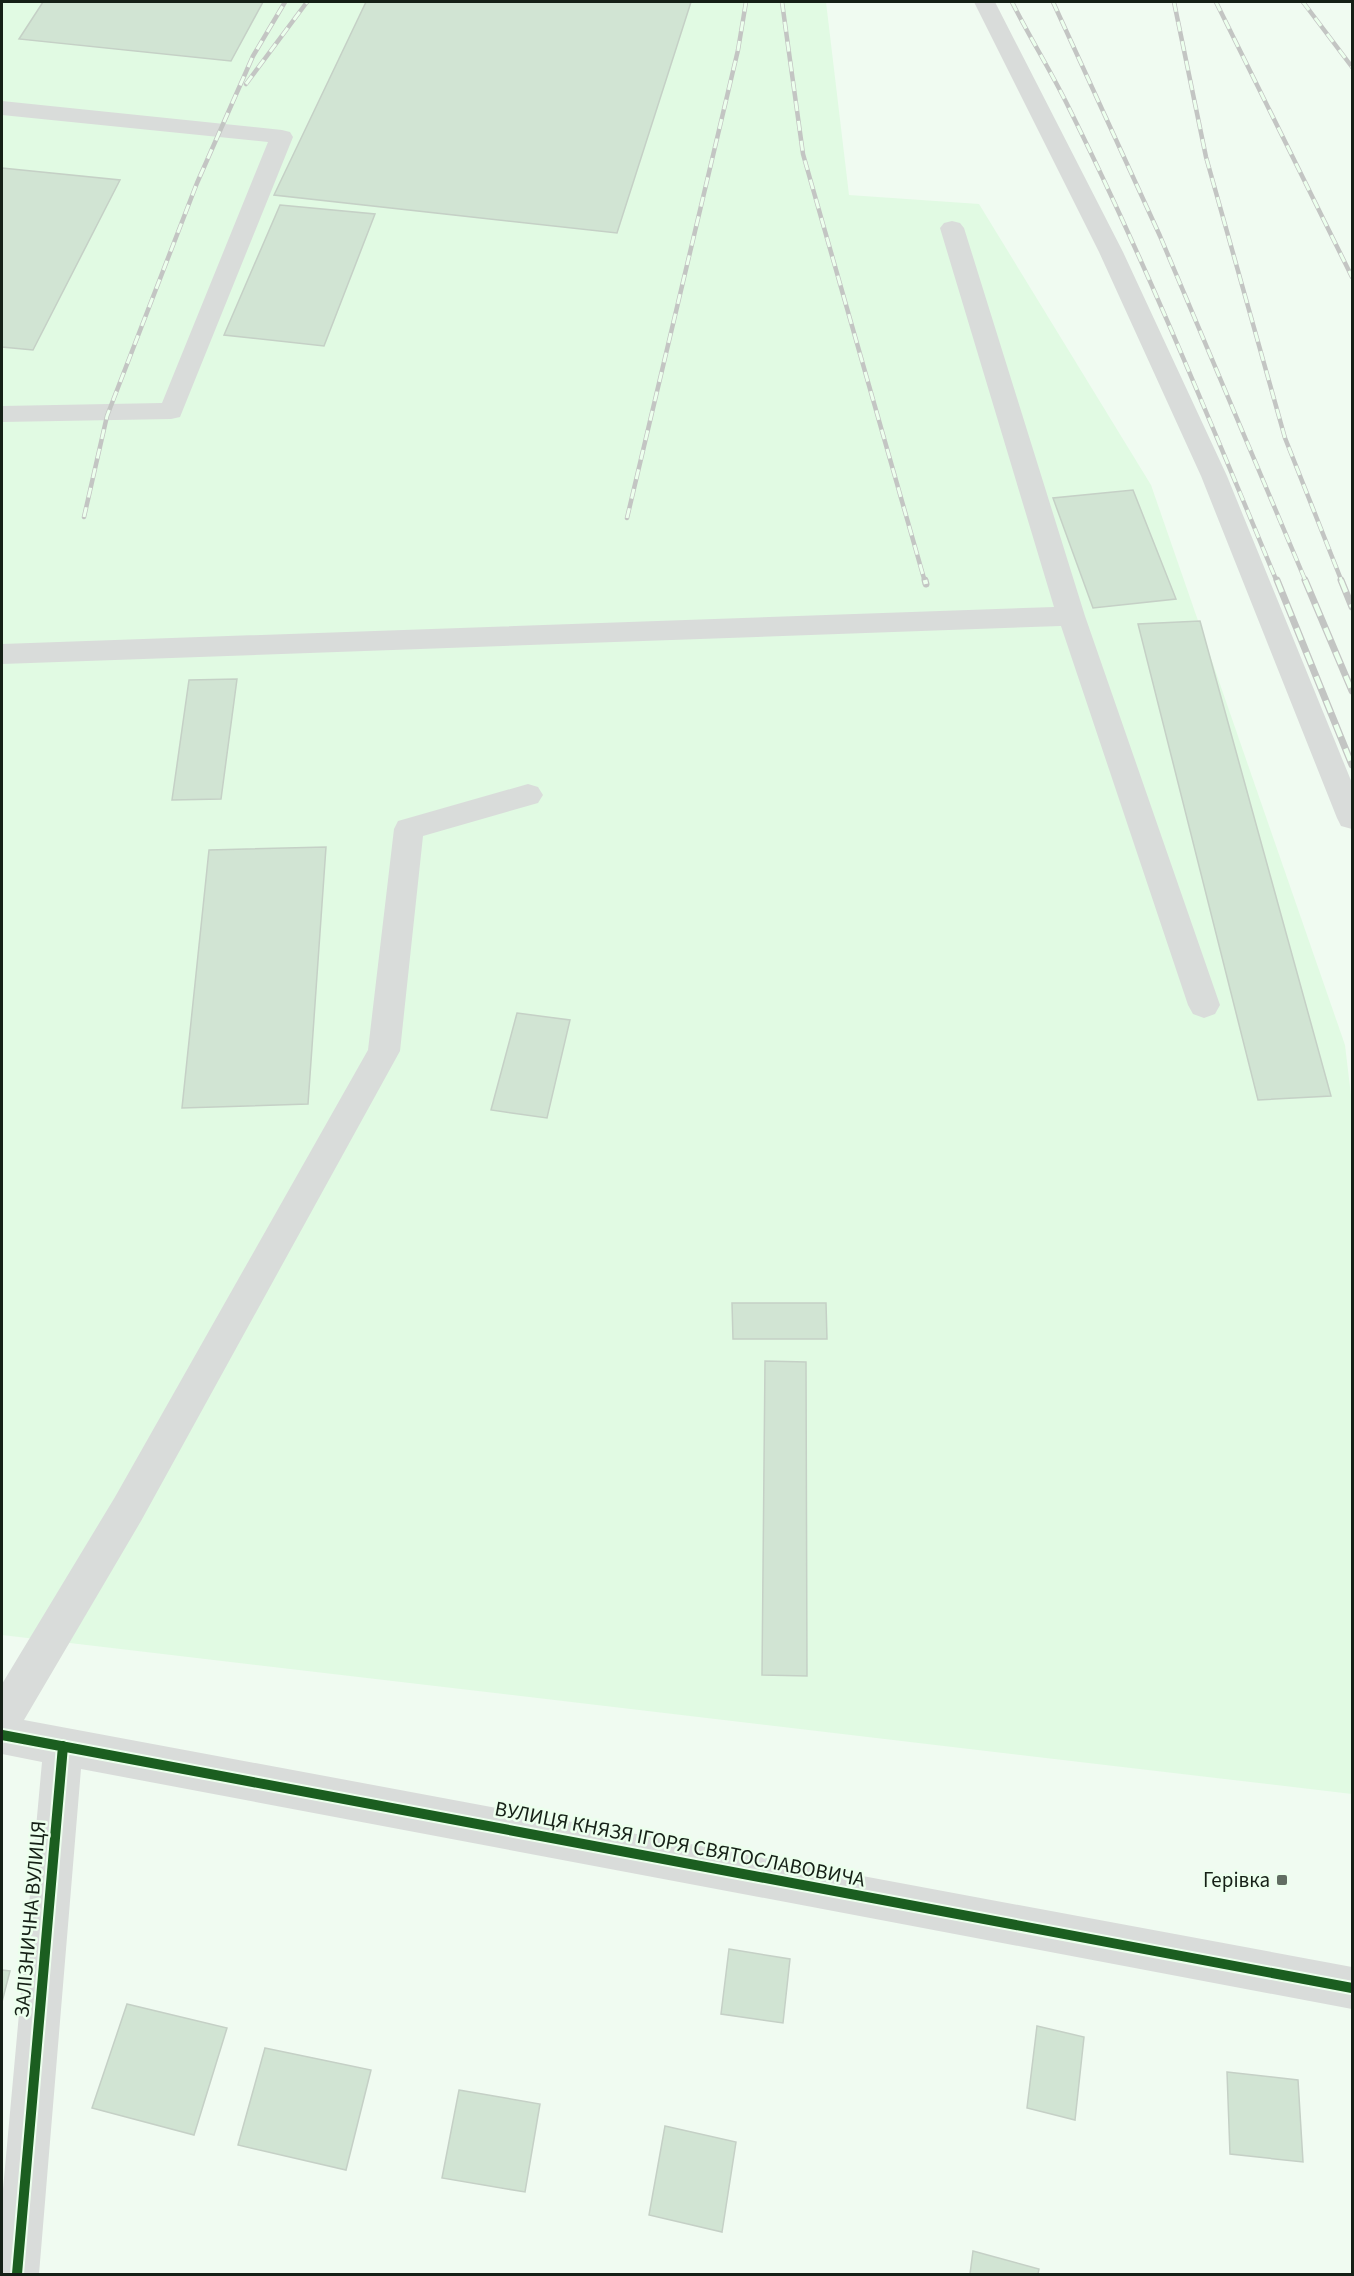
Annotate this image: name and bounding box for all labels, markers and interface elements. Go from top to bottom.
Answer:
street label: ВУЛИЦЯ КНЯЗЯ ІГОРЯ СВЯТОСЛАВОВИЧА [492,1793,868,1895]
street label: ЗАЛІЗНИЧНА ВУЛИЦЯ [6,1819,54,2019]
place label: Герівка [1203,1865,1270,1895]
marker: Герівка [1275,1873,1289,1887]

